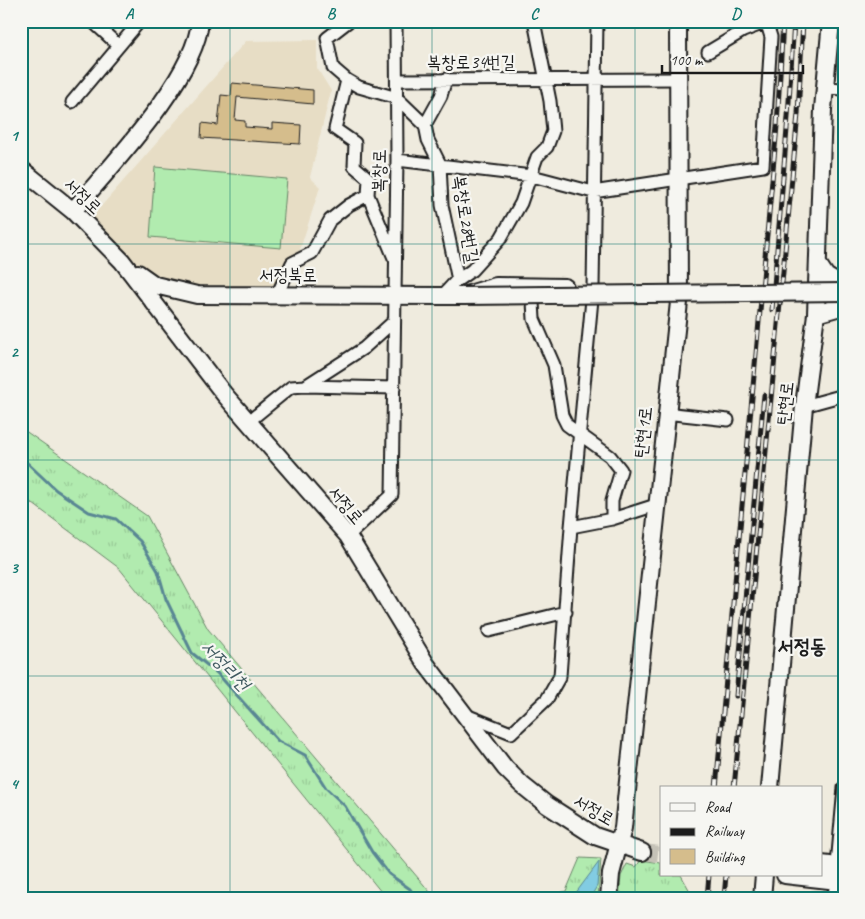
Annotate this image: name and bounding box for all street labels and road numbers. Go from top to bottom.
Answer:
street label: 복창로34번길 [427,51,516,73]
street label: 복창로 [368,149,390,193]
street label: 서정로 [60,173,106,219]
street label: 복창로28번길 [448,174,484,265]
street label: 서정북로 [259,264,317,286]
street label: 탄현로 [772,380,798,426]
street label: 탄현1로 [629,405,657,459]
street label: 서정로 [324,481,368,529]
street label: 서정로 [570,790,618,830]

